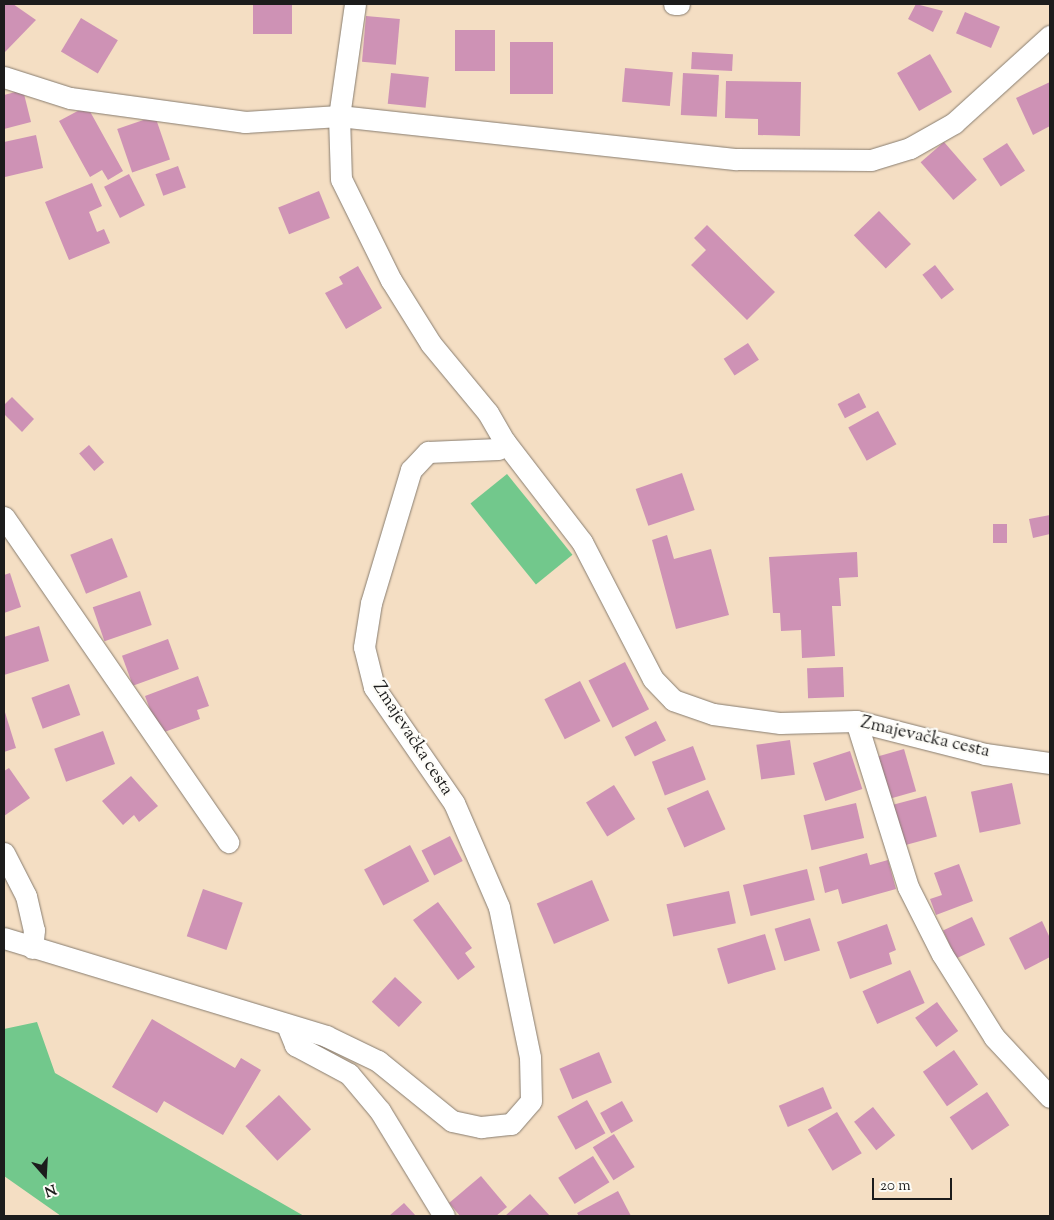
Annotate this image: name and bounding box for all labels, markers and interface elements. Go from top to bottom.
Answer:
street label: Zmajevačka cesta [367,678,457,800]
street label: Zmajevačka cesta [858,713,992,763]
north arrow [20,1150,70,1200]
scale bar [874,1168,954,1200]
text: 20 m [880,1176,911,1197]
text: N [41,1178,58,1200]

